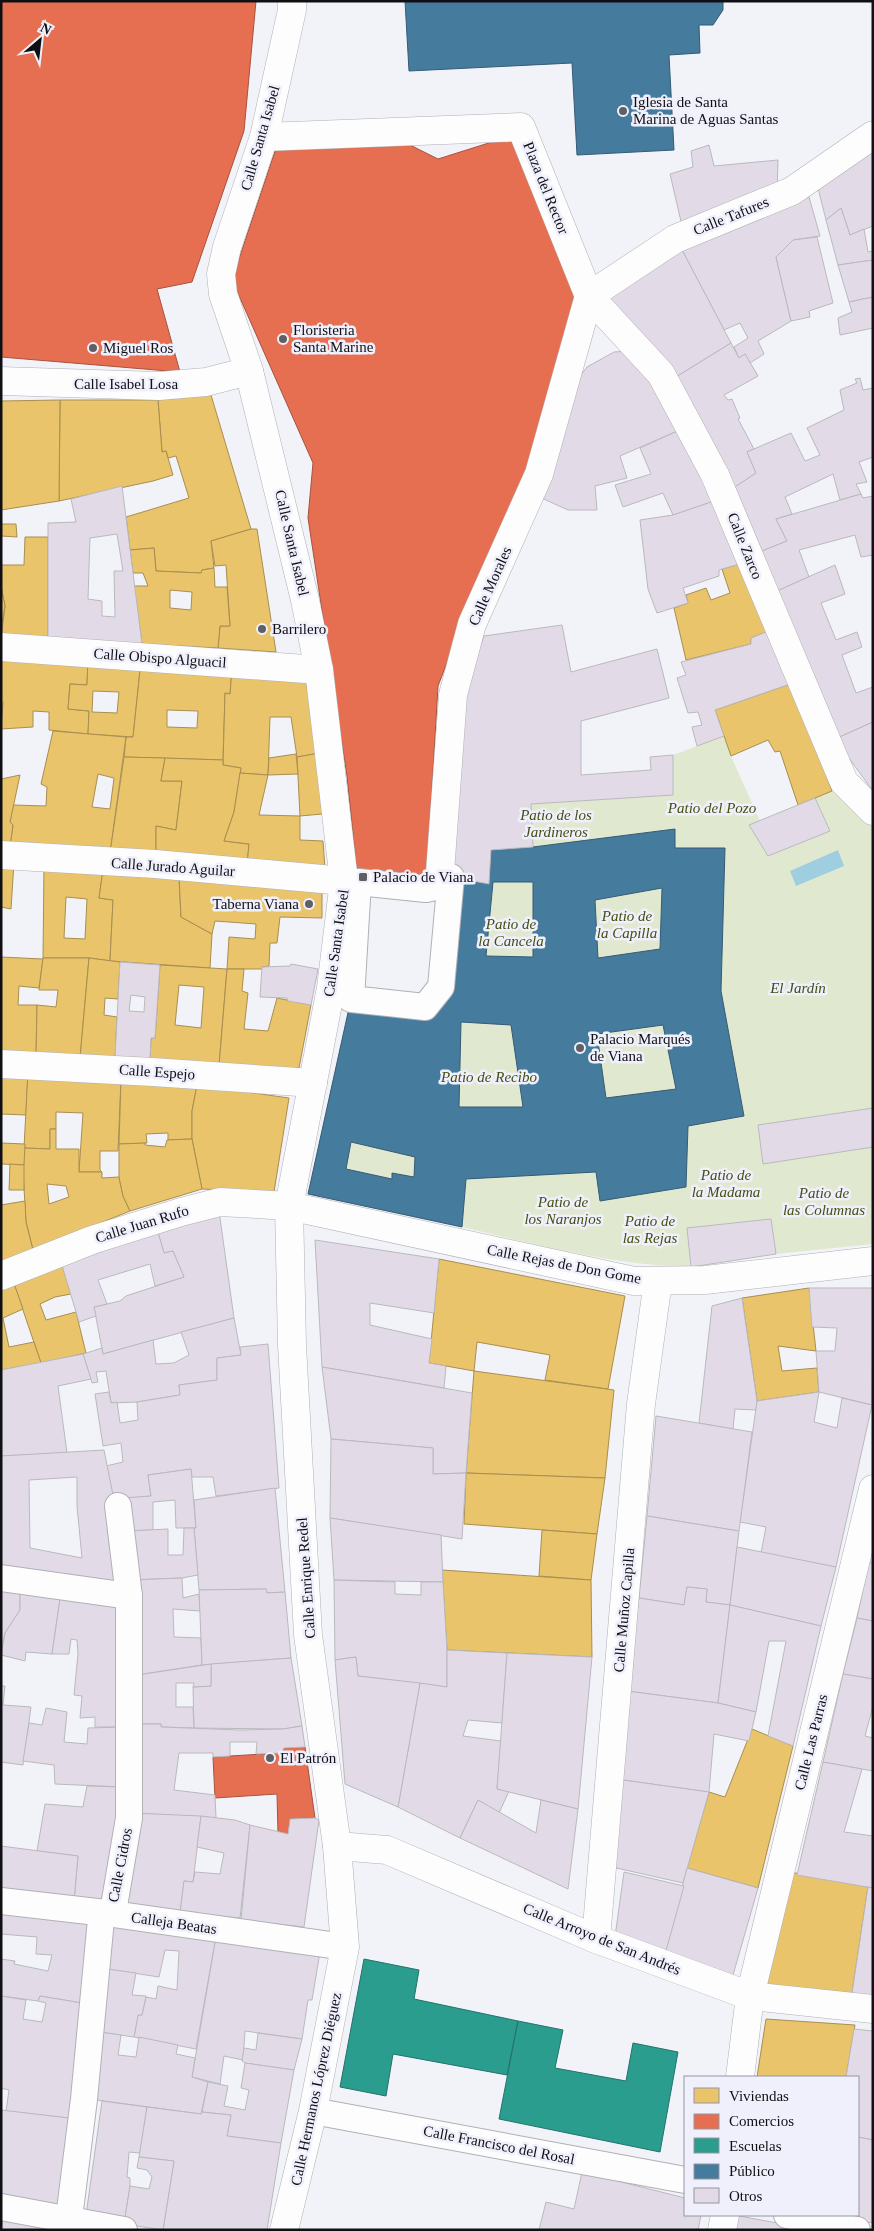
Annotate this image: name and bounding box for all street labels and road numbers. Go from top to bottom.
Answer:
street label: Calle Santa Isabel [237,84,283,192]
street label: Plaza del Rector [520,139,572,237]
street label: Calle Tafures [691,194,771,238]
street label: Calle Isabel Losa [74,376,178,392]
street label: Calle Santa Isabel [272,488,312,598]
street label: Calle Zarco [724,510,766,582]
street label: Calle Morales [465,544,515,628]
street label: Calle Obispo Alguacil [93,645,227,671]
street label: Calle Jurado Aguilar [111,855,235,879]
street label: Calle Santa Isabel [321,888,351,998]
street label: Calle Espejo [118,1061,196,1083]
street label: Calle Juan Rufo [93,1202,191,1246]
street label: Calle Rejas de Don Gome [486,1241,643,1287]
street label: Calle Enrique Redel [294,1517,318,1639]
street label: Calle Muñoz Capilla [611,1547,637,1673]
street label: Calle Las Parras [791,1692,831,1792]
street label: Calle Cidros [105,1826,135,1904]
street label: Calle Arroyo de San Andrés [521,1900,683,1978]
street label: Calleja Beatas [130,1909,218,1937]
street label: Calle Hermanos Lóprez Diéguez [288,1991,344,2187]
street label: Calle Francisco del Rosal [422,2122,576,2168]

